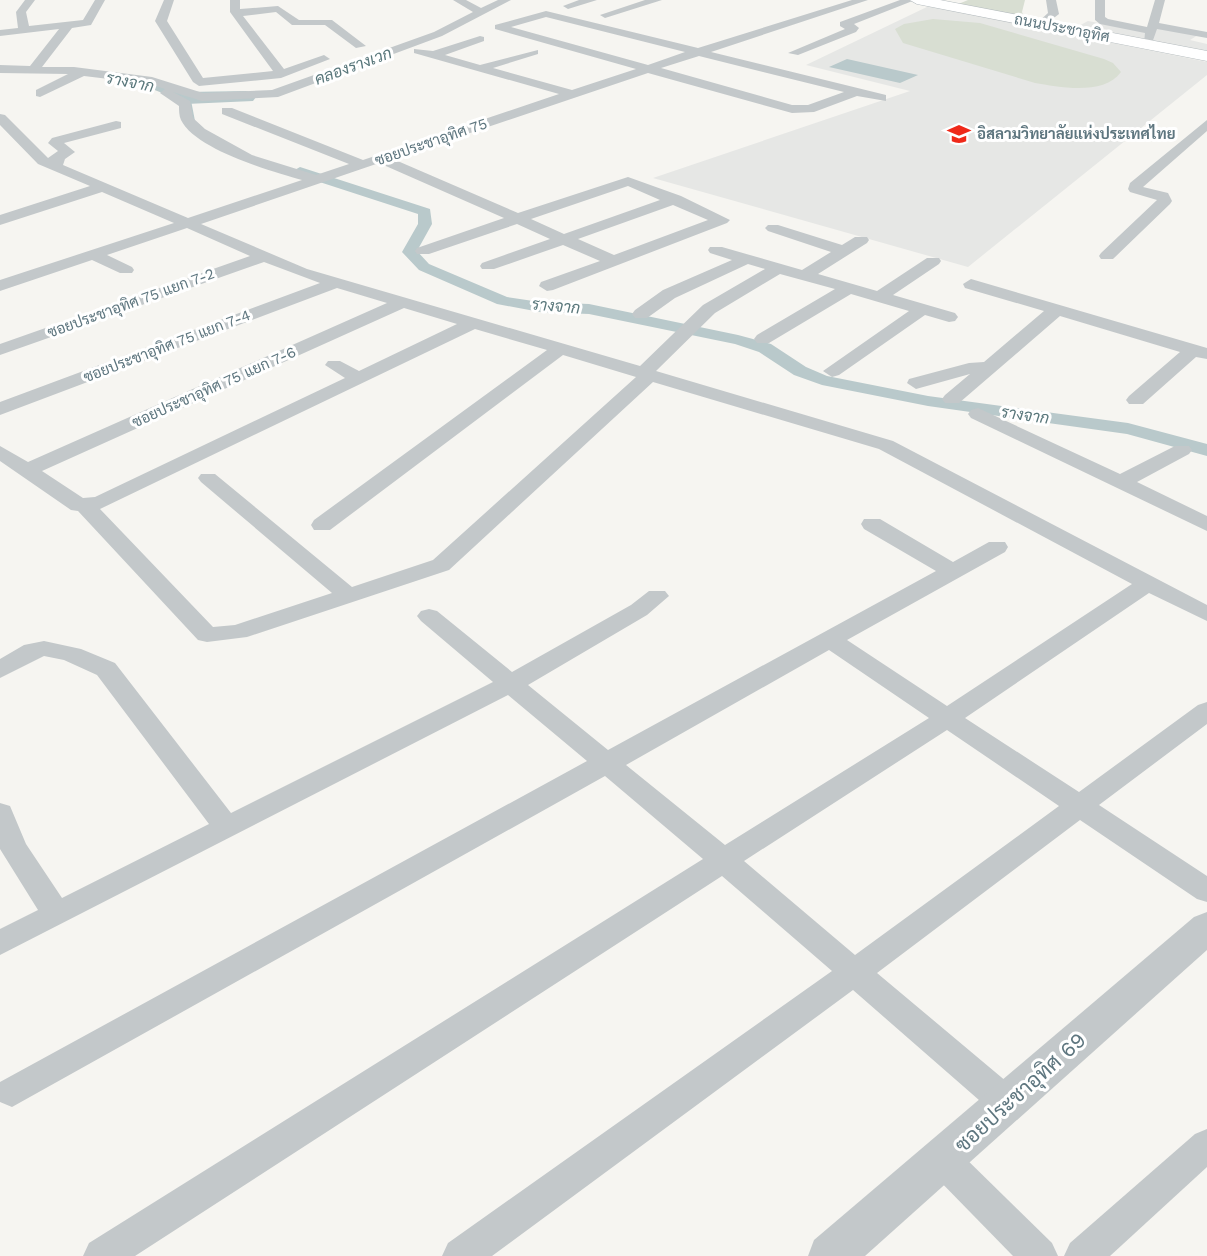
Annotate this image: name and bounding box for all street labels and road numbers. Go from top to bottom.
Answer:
street label: ถนนประชาอุทิศ [1012,10,1111,48]
street label: ซอยประชาอุทิศ 75 [373,114,490,172]
street label: ซอยประชาอุทิศ 75 แยก 7-2 [45,264,218,344]
street label: ซอยประชาอุทิศ 75 แยก 7-4 [81,306,254,388]
street label: ซอยประชาอุทิศ 75 แยก 7-6 [129,343,300,433]
street label: ซอยประชาอุทิศ 69 [950,1027,1092,1159]

